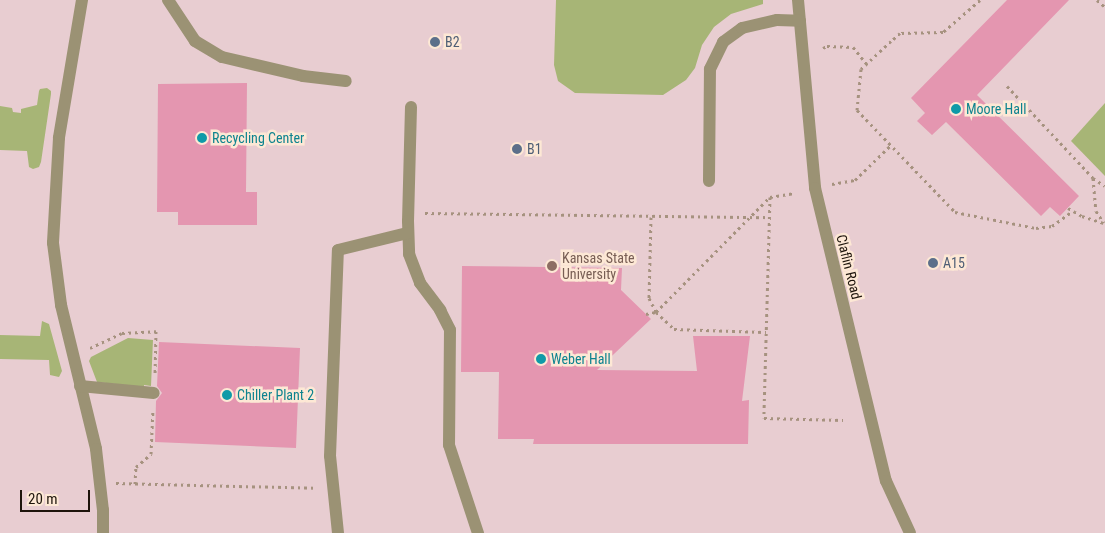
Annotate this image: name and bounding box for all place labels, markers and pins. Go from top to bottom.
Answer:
place label: B2 [445,34,460,50]
marker: B2 [429,36,441,48]
place label: Moore Hall [966,101,1026,117]
marker: Moore Hall [950,103,962,115]
place label: Recycling Center [212,130,304,146]
marker: Recycling Center [196,132,208,144]
place label: B1 [527,141,542,157]
marker: B1 [511,143,523,155]
place label: Kansas State University [562,250,635,282]
place label: A15 [943,255,965,271]
marker: A15 [927,257,939,269]
marker: Kansas State University [546,260,558,272]
place label: Weber Hall [551,351,611,367]
marker: Weber Hall [535,353,547,365]
place label: Chiller Plant 2 [237,387,314,403]
marker: Chiller Plant 2 [221,389,233,401]

